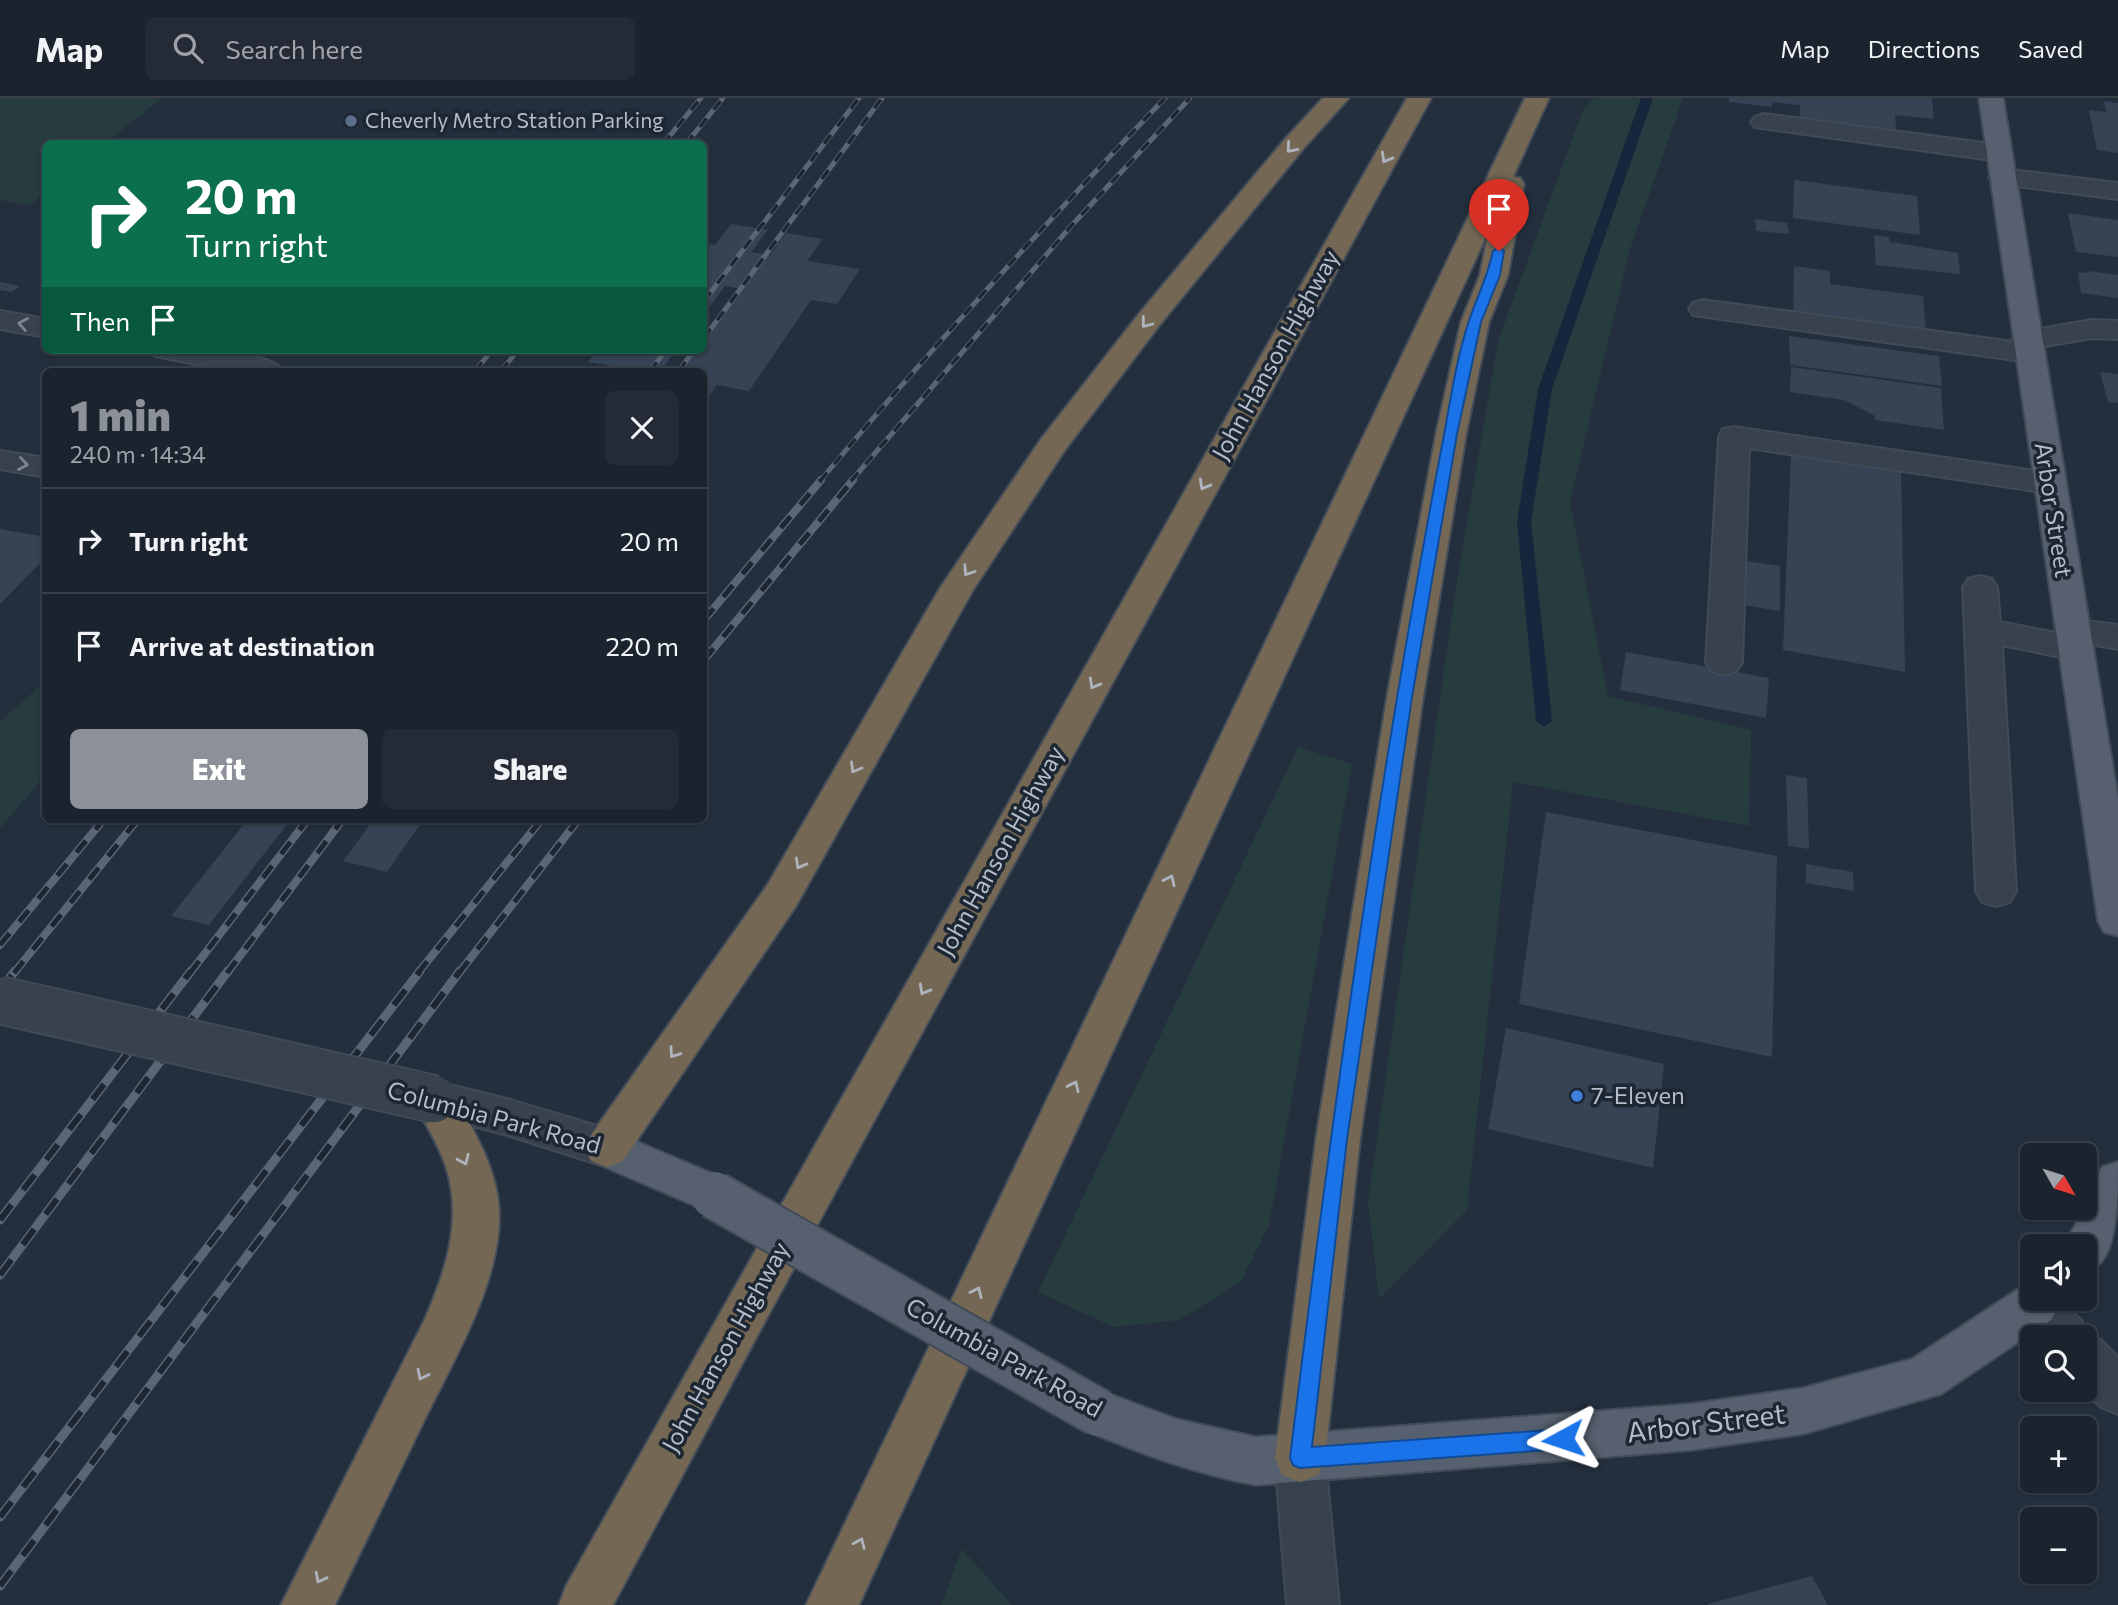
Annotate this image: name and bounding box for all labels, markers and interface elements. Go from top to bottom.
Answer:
search box [145,17,635,80]
text: Map [35,28,103,69]
icon: search [169,29,207,67]
text: Search here [225,33,363,64]
text: Map [1780,34,1830,63]
text: Directions [1868,34,1980,63]
text: Saved [2018,34,2083,63]
place label: Cheverly Metro Station Parking [365,107,664,132]
marker: Cheverly Metro Station Parking [343,113,359,129]
one-way arrow [1287,140,1299,153]
one-way arrow [1381,150,1394,163]
text: 20 m [185,164,297,224]
icon: right [70,168,161,259]
pin [1469,179,1529,251]
icon: arrive [1480,190,1518,228]
text: Turn right [185,224,328,264]
street label: John Hanson Highway [1205,244,1344,464]
icon: arrive [144,301,182,339]
text: Then [70,305,130,336]
one-way arrow [1141,316,1154,328]
one-way arrow [17,317,29,332]
text: 1 min [70,388,171,440]
button: close [605,391,679,465]
text: 240 m · 14:34 [70,440,206,468]
street label: Arbor Street [2029,440,2080,580]
one-way arrow [17,456,29,471]
one-way arrow [1199,478,1212,490]
icon: right [70,522,108,560]
text: Turn right [129,525,248,556]
text: 20 m [620,525,679,556]
one-way arrow [964,563,976,576]
icon: arrive [70,627,108,665]
text: Arrive at destination [129,630,375,661]
text: 220 m [606,630,679,661]
one-way arrow [1089,677,1102,689]
button: Exit [70,729,368,809]
button: Share [382,729,679,809]
street label: John Hanson Highway [930,740,1069,960]
one-way arrow [850,760,863,773]
one-way arrow [795,857,808,869]
one-way arrow [1162,875,1176,887]
one-way arrow [919,983,932,995]
one-way arrow [669,1045,682,1058]
street label: Columbia Park Road [385,1074,604,1159]
place label: 7-Eleven [1591,1080,1685,1109]
one-way arrow [1065,1081,1079,1093]
marker: 7-Eleven [1569,1088,1585,1104]
north arrow [2020,1143,2096,1220]
map controls [2020,1143,2097,1584]
one-way arrow [456,1153,470,1166]
button: sound [2020,1234,2097,1311]
street label: John Hanson Highway [655,1236,794,1456]
one-way arrow [969,1287,983,1299]
street label: Columbia Park Road [902,1291,1108,1423]
button: search [2020,1325,2097,1402]
one-way arrow [417,1368,431,1380]
street label: Arbor Street [1625,1395,1787,1449]
position arrow [1526,1402,1600,1476]
button: + [2020,1416,2097,1493]
button: − [2020,1507,2097,1584]
one-way arrow [852,1537,866,1550]
one-way arrow [315,1571,329,1583]

